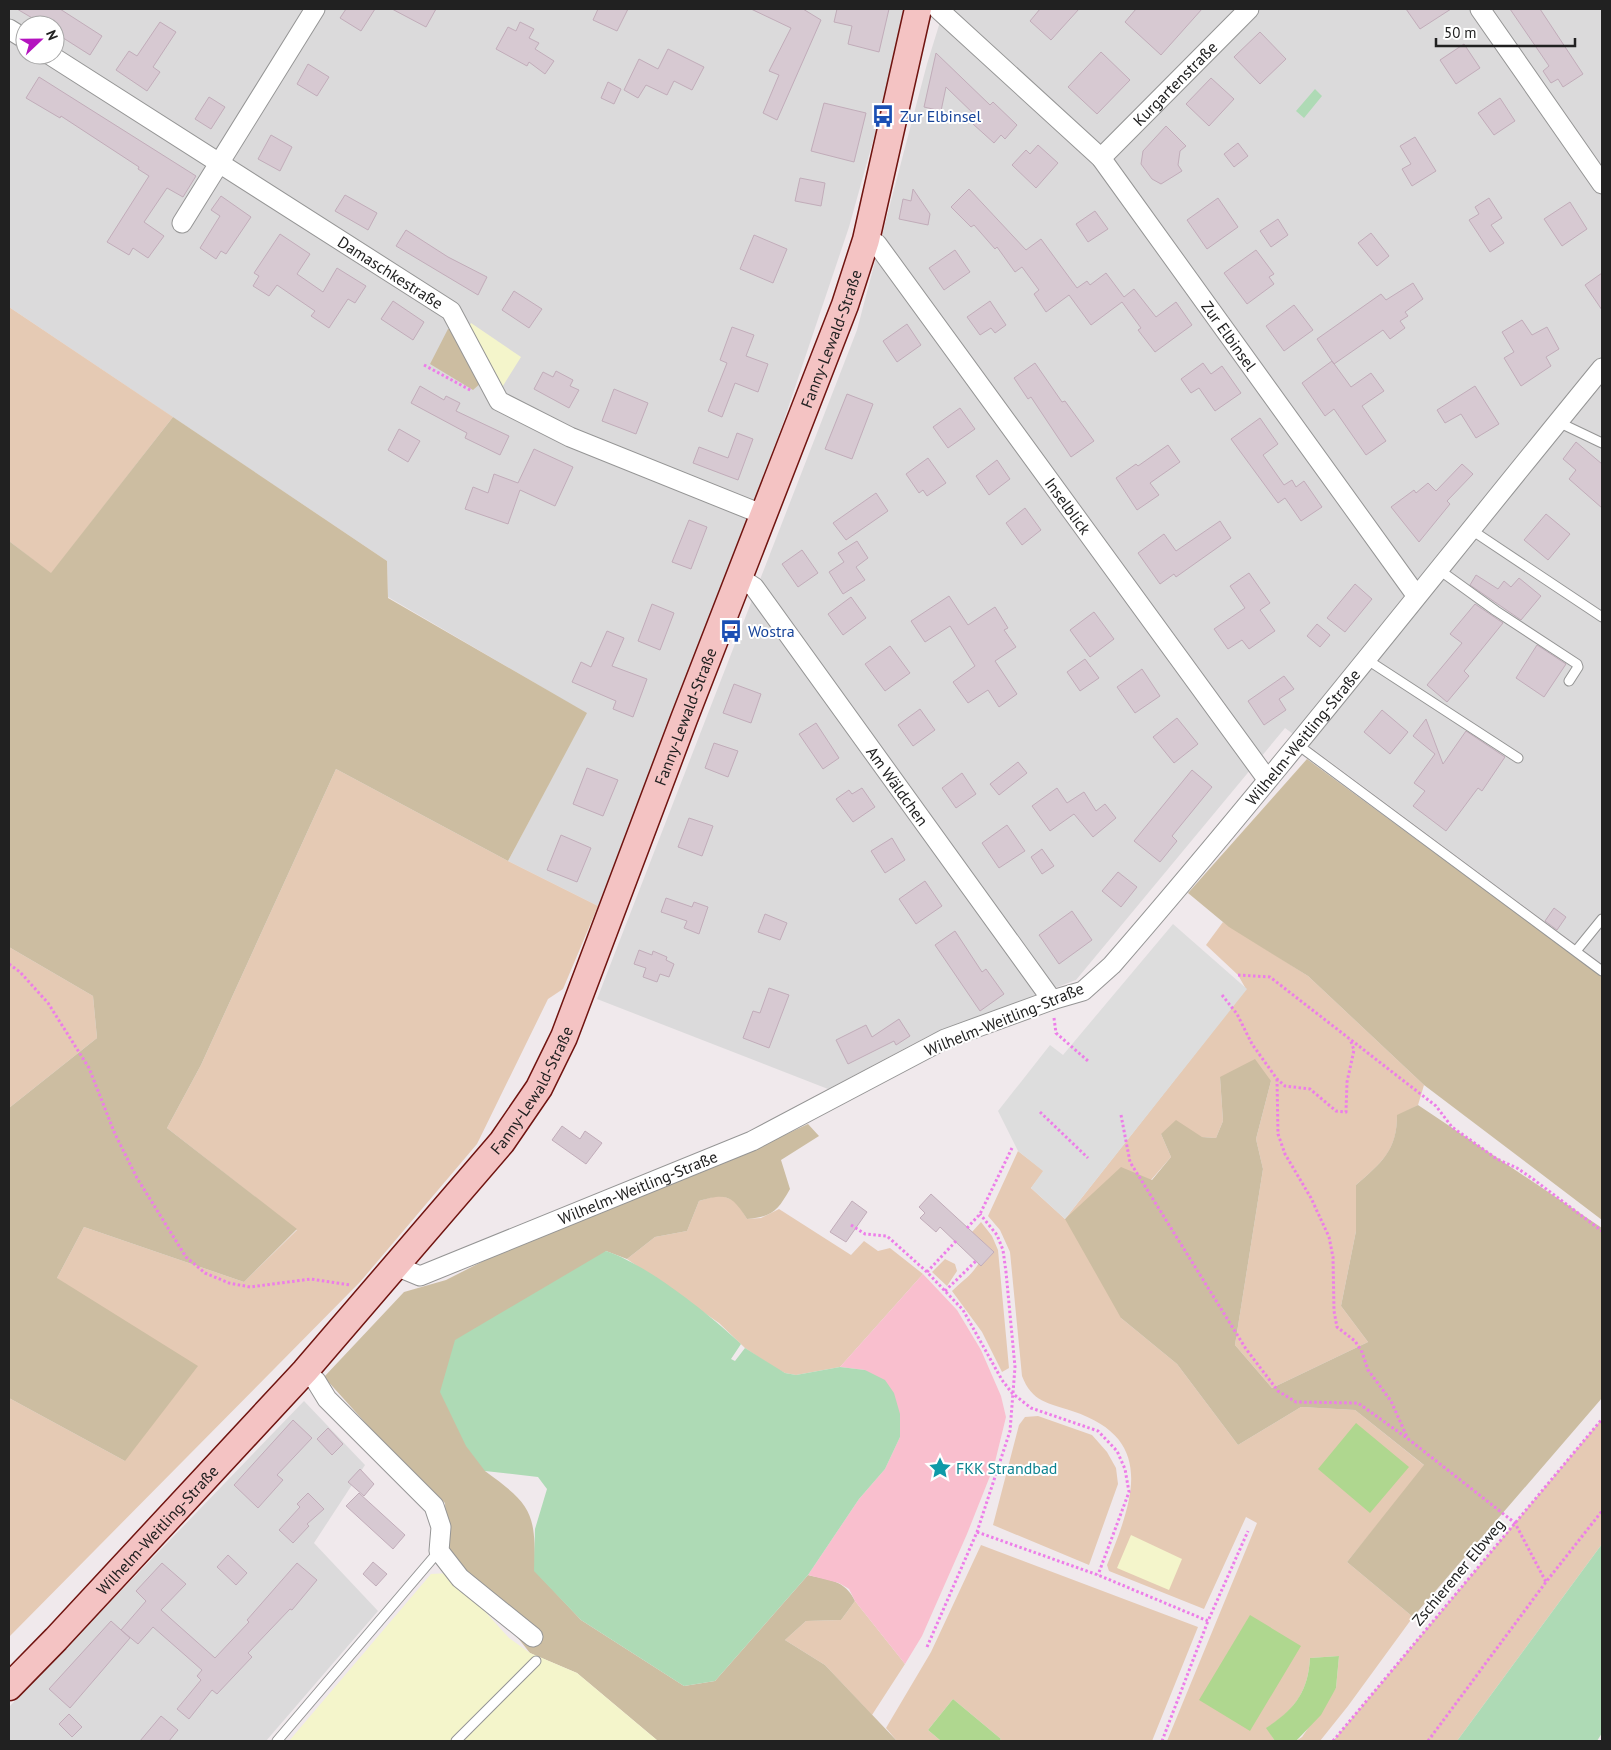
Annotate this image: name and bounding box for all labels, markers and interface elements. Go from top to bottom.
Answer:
north arrow [15,15,65,65]
scale bar [1436,15,1575,47]
text: 50 m [1444,23,1477,42]
text: N [42,27,62,43]
street label: Kurgartenstraße [1129,37,1221,130]
bus stop icon: Zur Elbinsel [870,103,896,129]
place label: Zur Elbinsel [900,106,981,126]
street label: Damaschkestraße [334,231,447,313]
street label: Fanny-Lewald-Straße [796,267,866,411]
street label: Zur Elbinsel [1197,297,1261,375]
street label: Inselblick [1041,474,1096,539]
bus stop icon: Wostra [718,618,744,644]
place label: Wostra [748,621,795,641]
street label: Fanny-Lewald-Straße [650,645,721,788]
street label: Wilhelm-Weitling-Straße [1241,665,1364,809]
street label: Am Wäldchen [862,742,933,830]
street label: Wilhelm-Weitling-Straße [921,978,1087,1060]
street label: Fanny-Lewald-Straße [486,1023,577,1158]
street label: Wilhelm-Weitling-Straße [555,1146,720,1229]
place icon: FKK Strandbad [927,1455,953,1481]
place label: FKK Strandbad [956,1458,1057,1478]
street label: Wilhelm-Weitling-Straße [92,1461,223,1599]
street label: Zschierener Elbweg [1407,1514,1509,1630]

